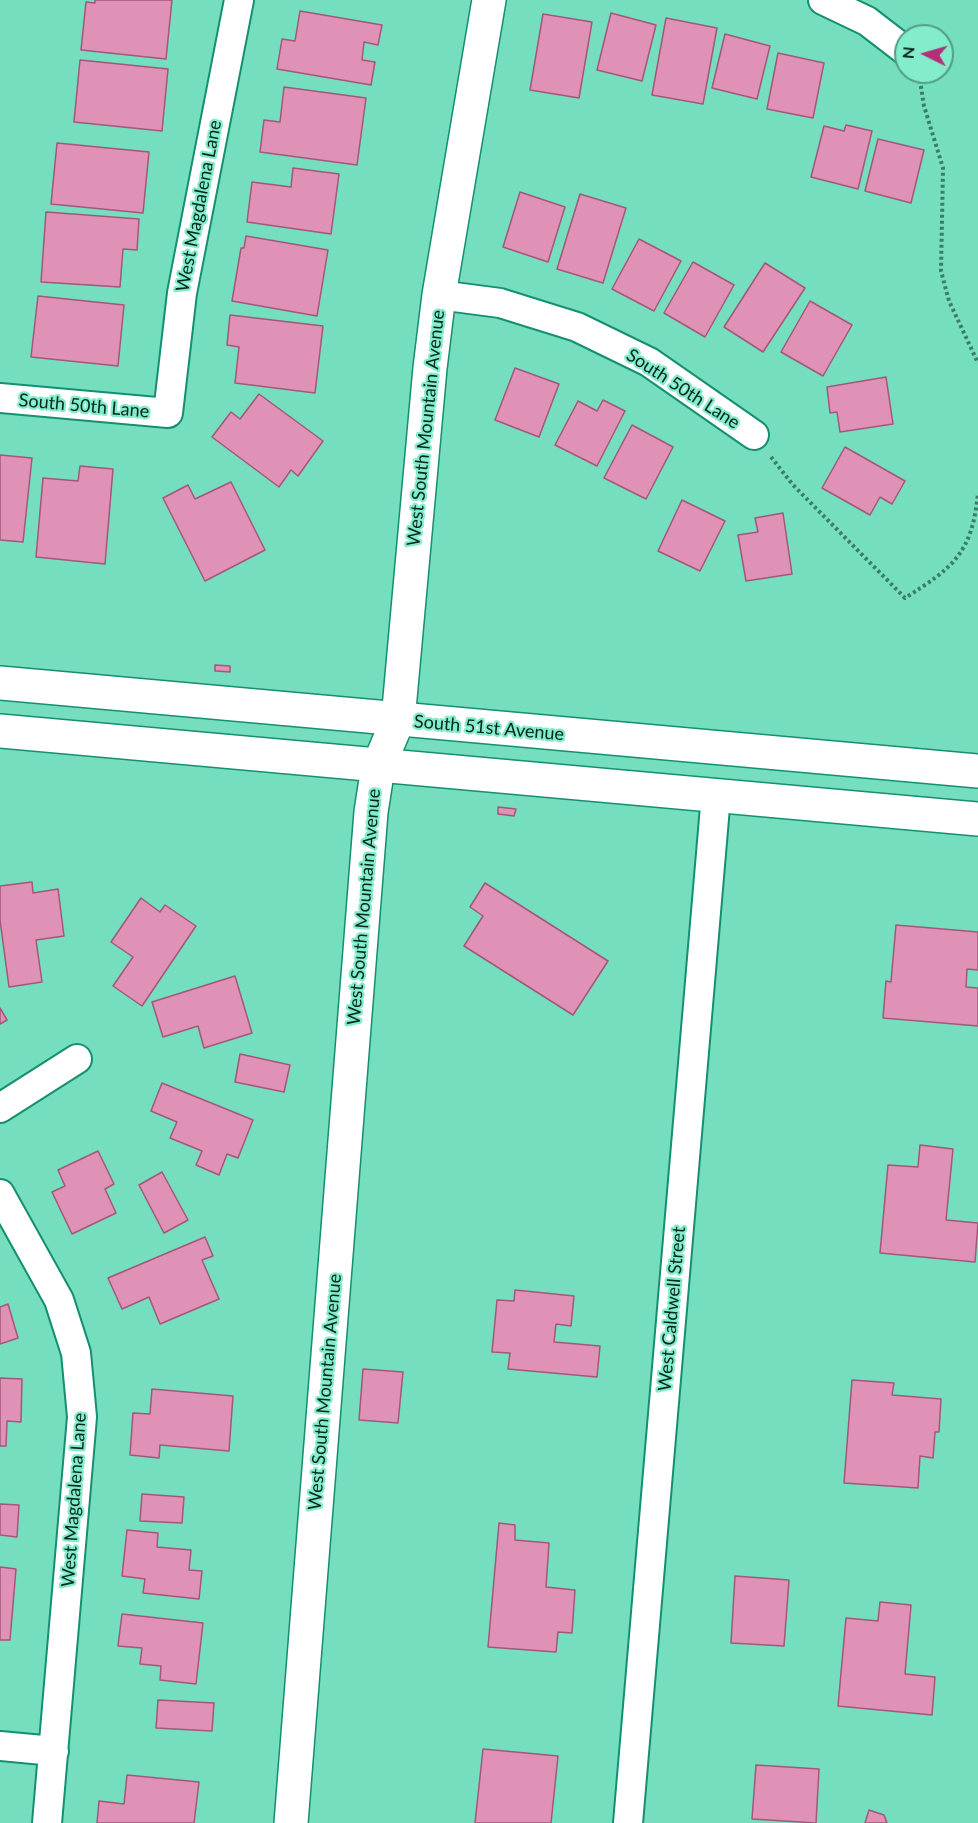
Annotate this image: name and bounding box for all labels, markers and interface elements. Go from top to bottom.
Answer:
north arrow [894,24,954,84]
text: N [898,46,918,60]
street label: West Magdalena Lane [172,118,226,294]
street label: West South Mountain Avenue [403,309,449,547]
street label: South 50th Lane [622,344,744,434]
street label: South 50th Lane [18,390,150,422]
street label: South 51st Avenue [413,711,565,745]
street label: West South Mountain Avenue [343,788,385,1026]
street label: West Caldwell Street [654,1226,690,1392]
street label: West South Mountain Avenue [304,1273,346,1511]
street label: West Magdalena Lane [57,1412,91,1588]

